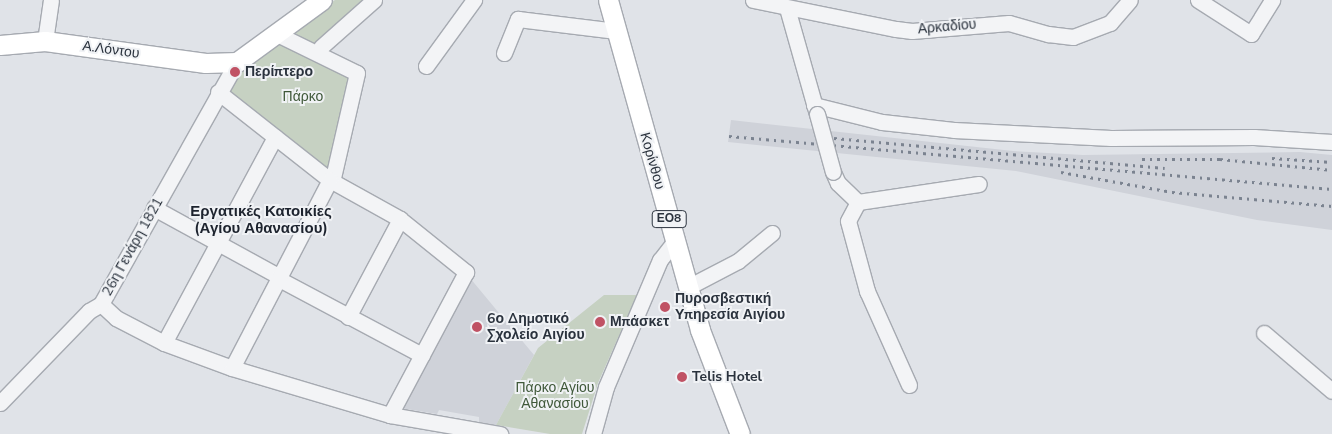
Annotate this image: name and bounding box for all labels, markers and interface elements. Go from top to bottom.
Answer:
street label: Αρκαδίου [917,16,977,38]
street label: Α.Λόντου [81,38,141,62]
place label: Περίπτερο [245,64,313,80]
marker: Περίπτερο [229,66,241,78]
park label: Πάρκο [283,89,323,105]
street label: Κορίνθου [636,131,668,191]
street label: 26η Γενάρη 1821 [99,195,167,299]
district label: Εργατικές Κατοικίες (Αγίου Αθανασίου) [190,202,332,237]
road number: ΕΟ8 [652,210,686,228]
place label: Πυροσβεστική Υπηρεσία Αιγίου [675,291,785,324]
marker: Πυροσβεστική Υπηρεσία Αιγίου [659,301,671,313]
place label: 6ο Δημοτικό Σχολείο Αιγίου [487,311,585,344]
place label: Μπάσκετ [610,314,669,330]
marker: Μπάσκετ [594,316,606,328]
marker: 6ο Δημοτικό Σχολείο Αιγίου [471,321,483,333]
place label: Telis Hotel [692,369,762,385]
marker: Telis Hotel [676,371,688,383]
park label: Πάρκο Αγίου Αθανασίου [515,380,595,412]

